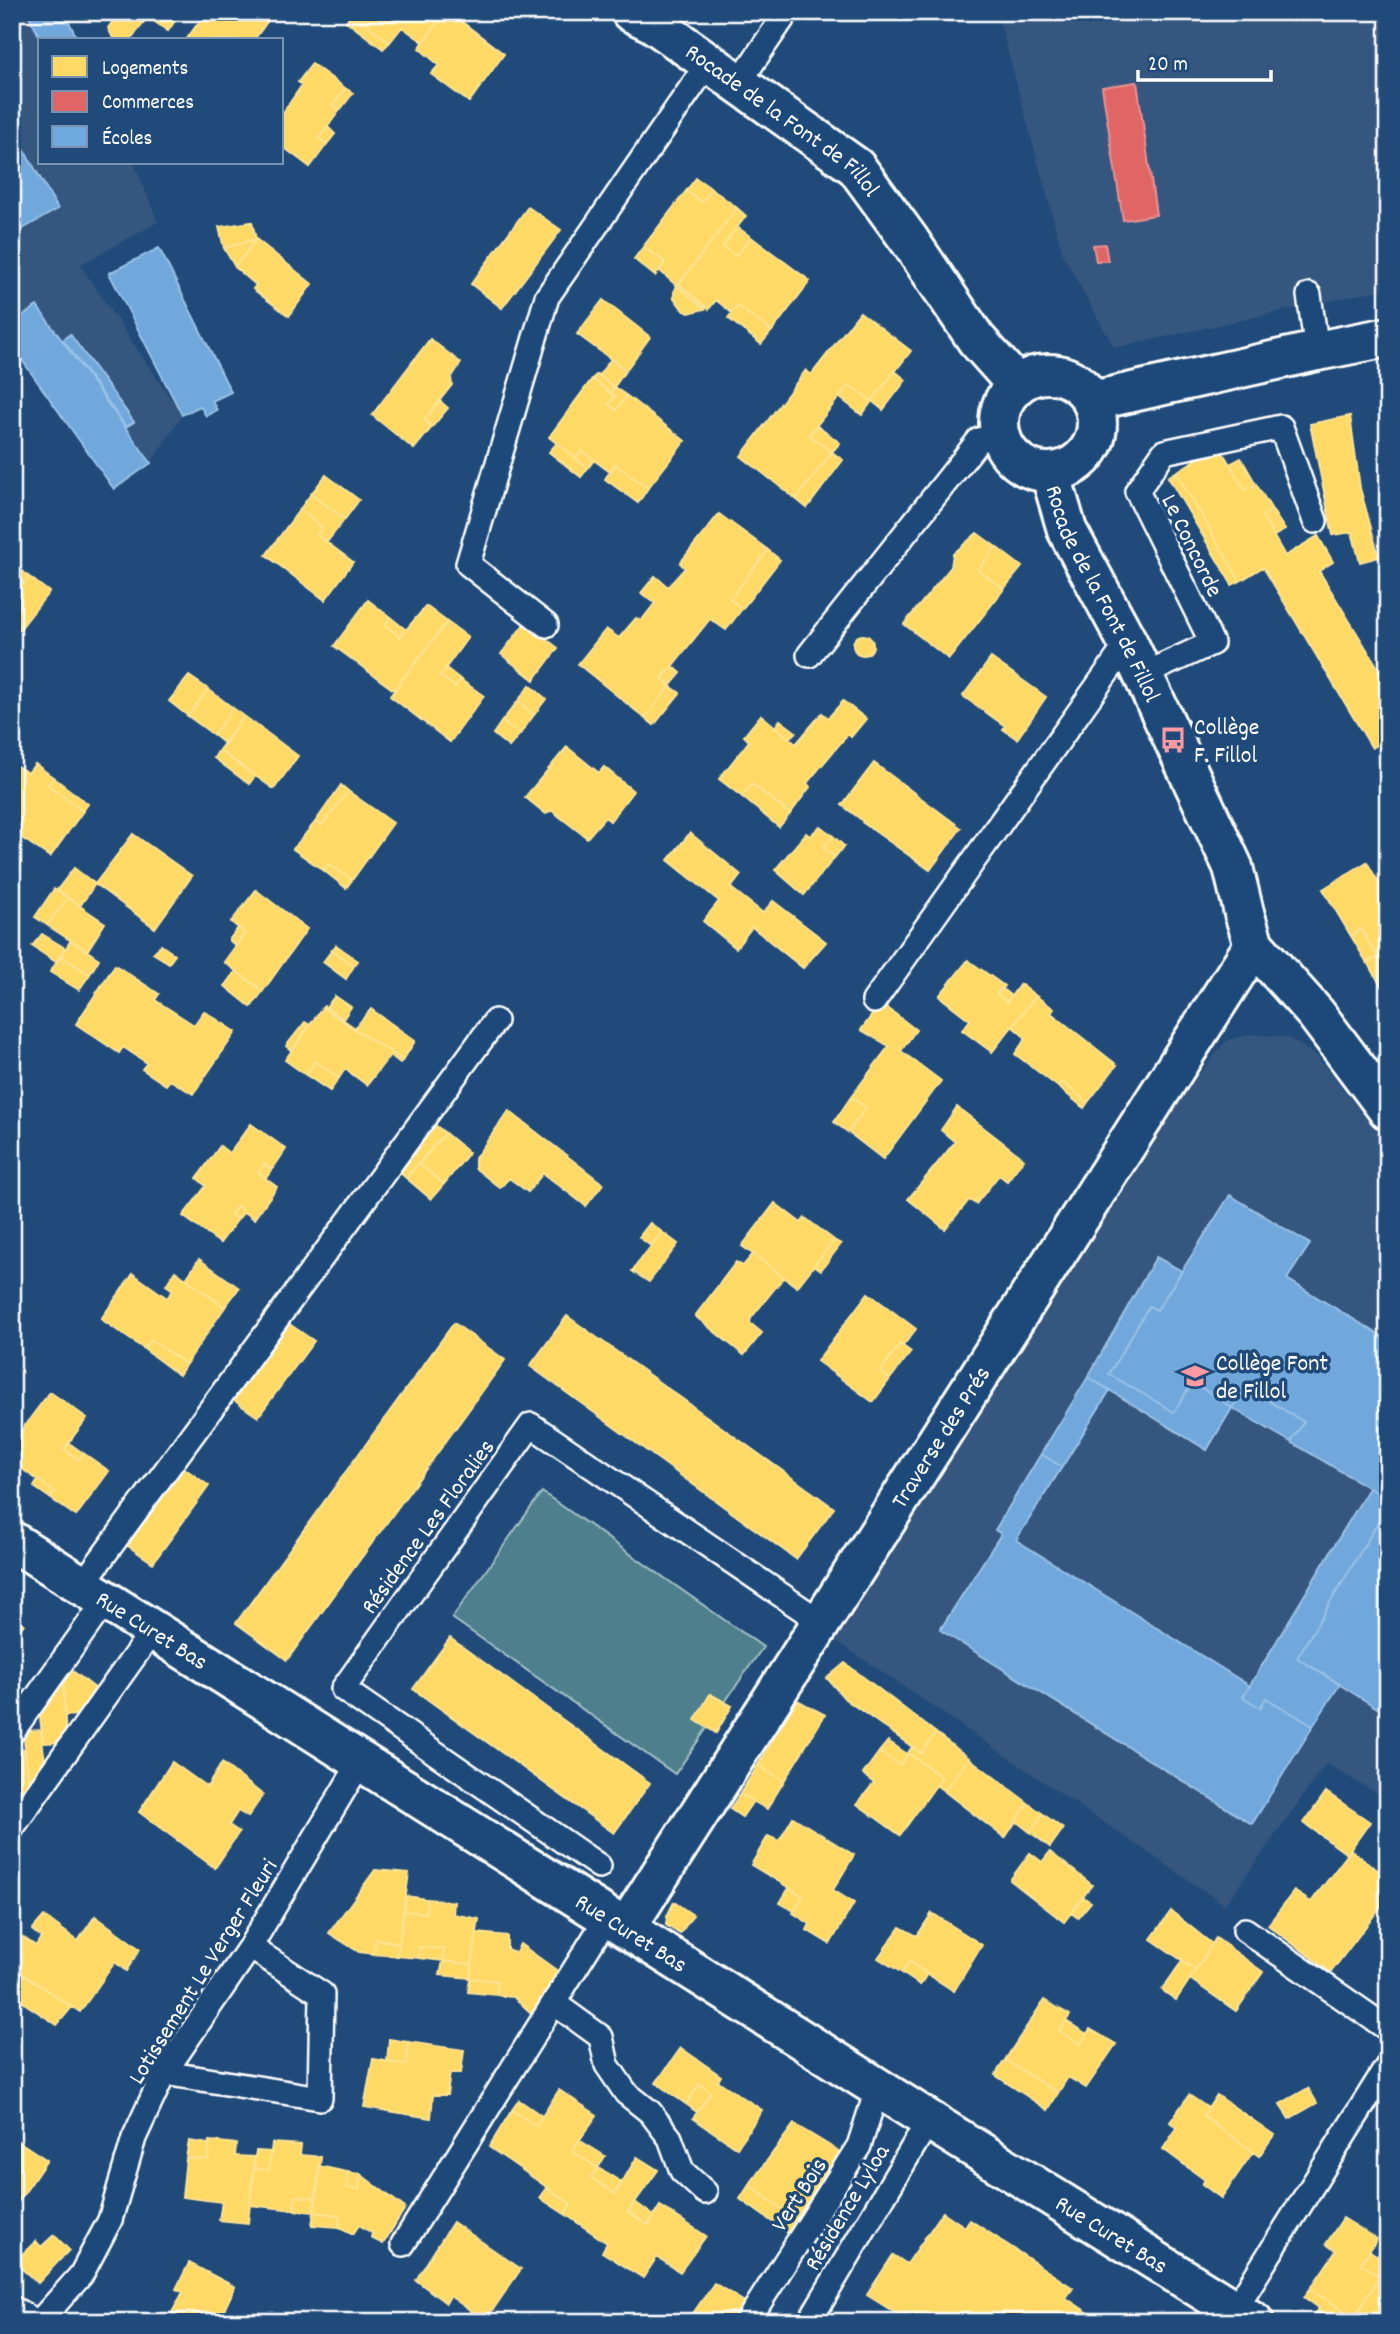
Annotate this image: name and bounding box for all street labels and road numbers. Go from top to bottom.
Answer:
street label: Rocade de la Font de Fillol [677,37,887,205]
street label: Rocade de la Font de Fillol [1035,482,1168,709]
street label: Le Concorde [1151,489,1230,603]
street label: Traverse des Prés [884,1360,1001,1516]
street label: Résidence Les Floralies [354,1433,505,1622]
street label: Rue Curet Bas [88,1584,214,1680]
street label: Lotissement Le Verger Fleuri [121,1853,288,2092]
street label: Rue Curet Bas [567,1887,693,1983]
street label: Résidence Lyloa [797,2138,900,2278]
street label: Vert Bois [764,2152,837,2239]
street label: Rue Curet Bas [1048,2188,1173,2284]

